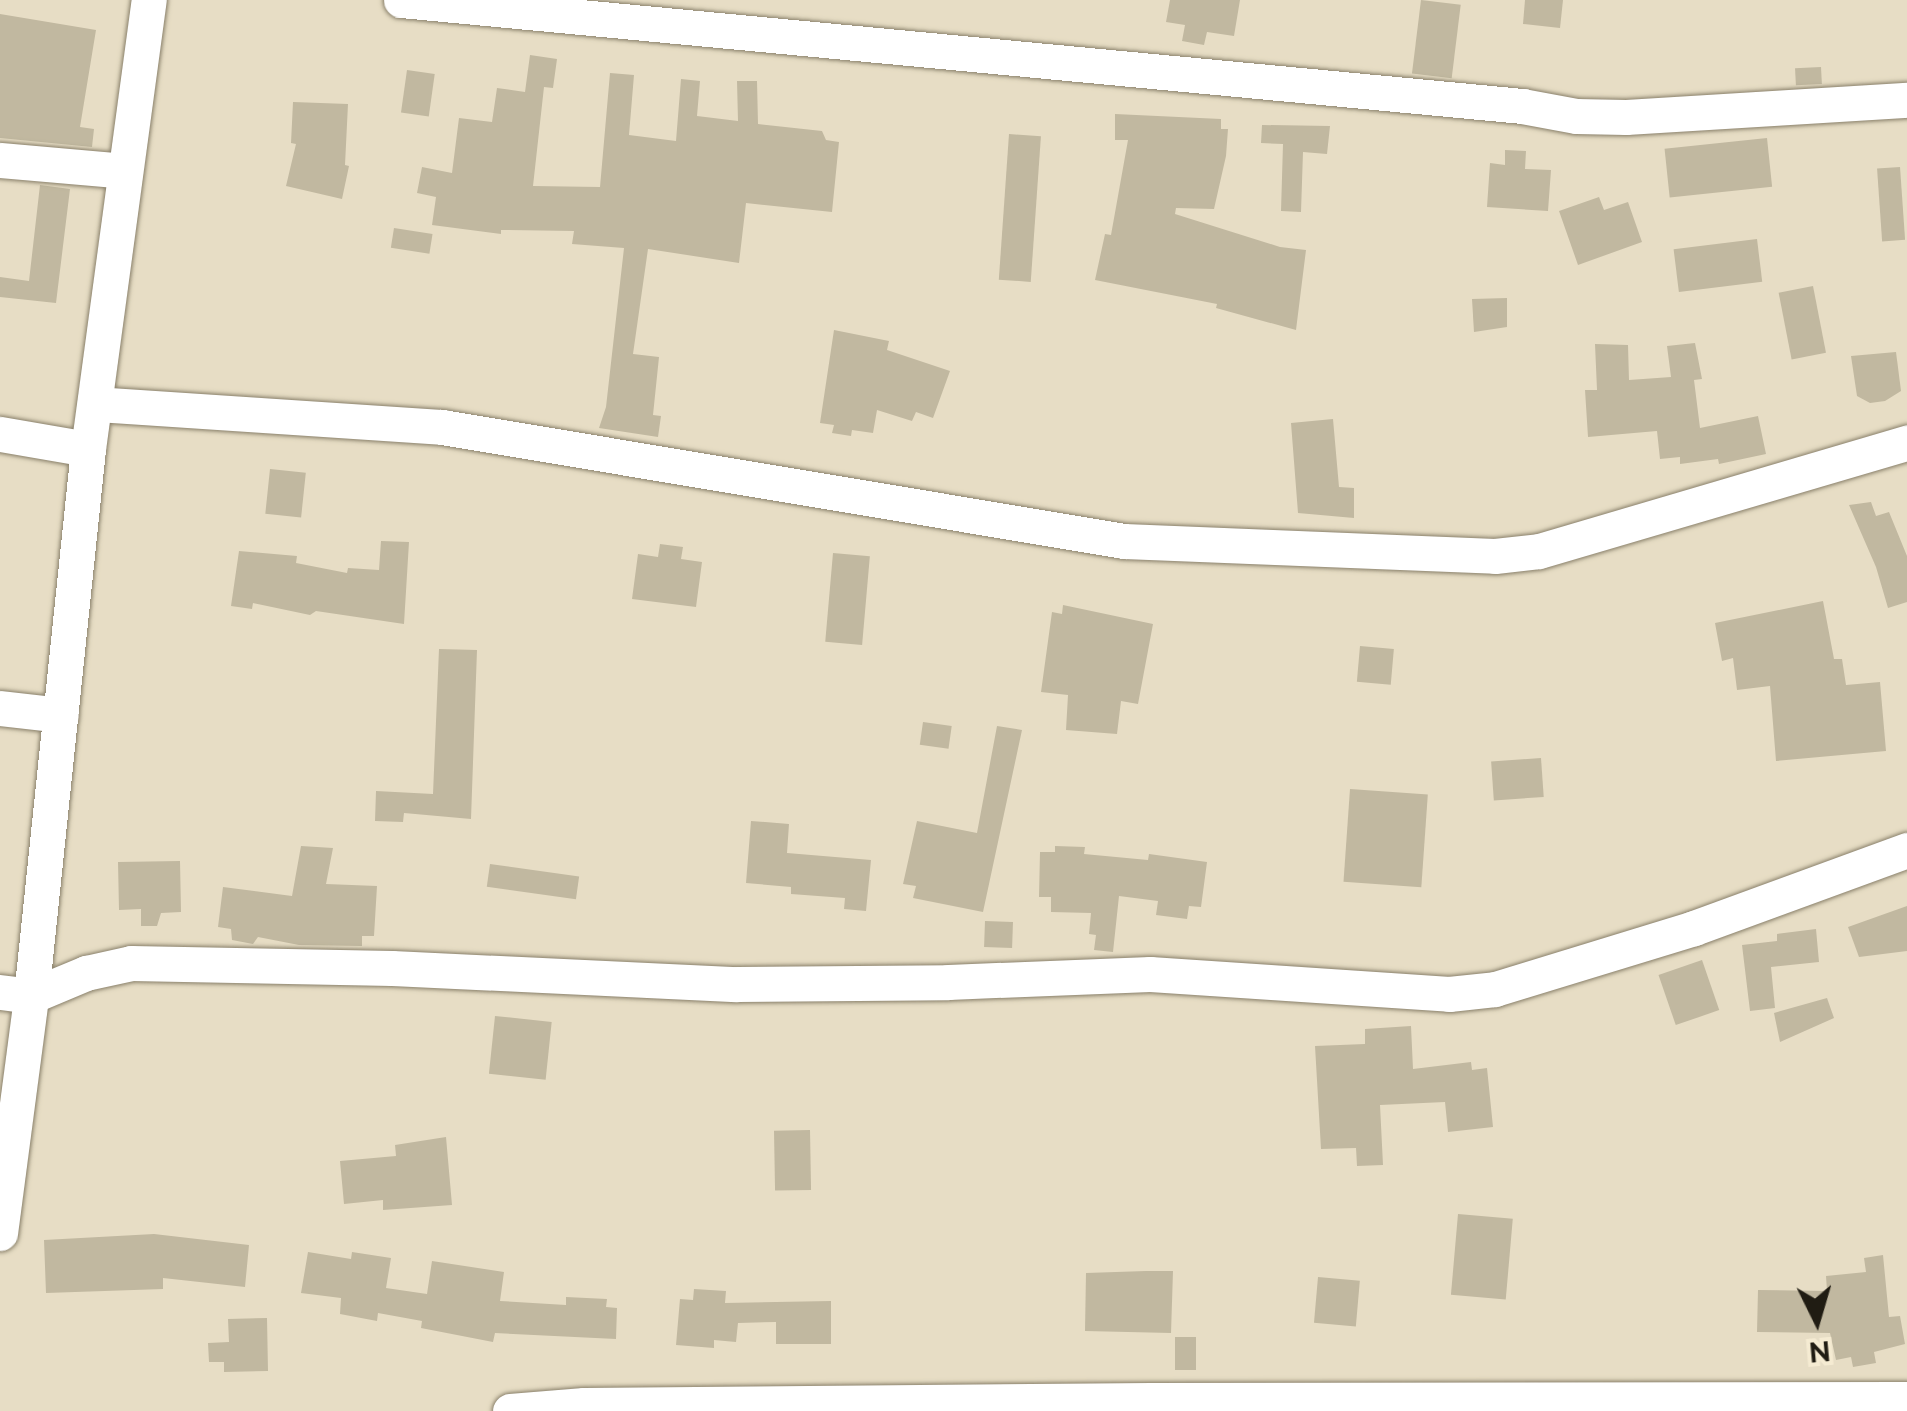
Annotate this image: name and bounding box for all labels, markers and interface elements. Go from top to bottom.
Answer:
north arrow [1767,1271,1867,1371]
text: N [1808,1334,1832,1369]

